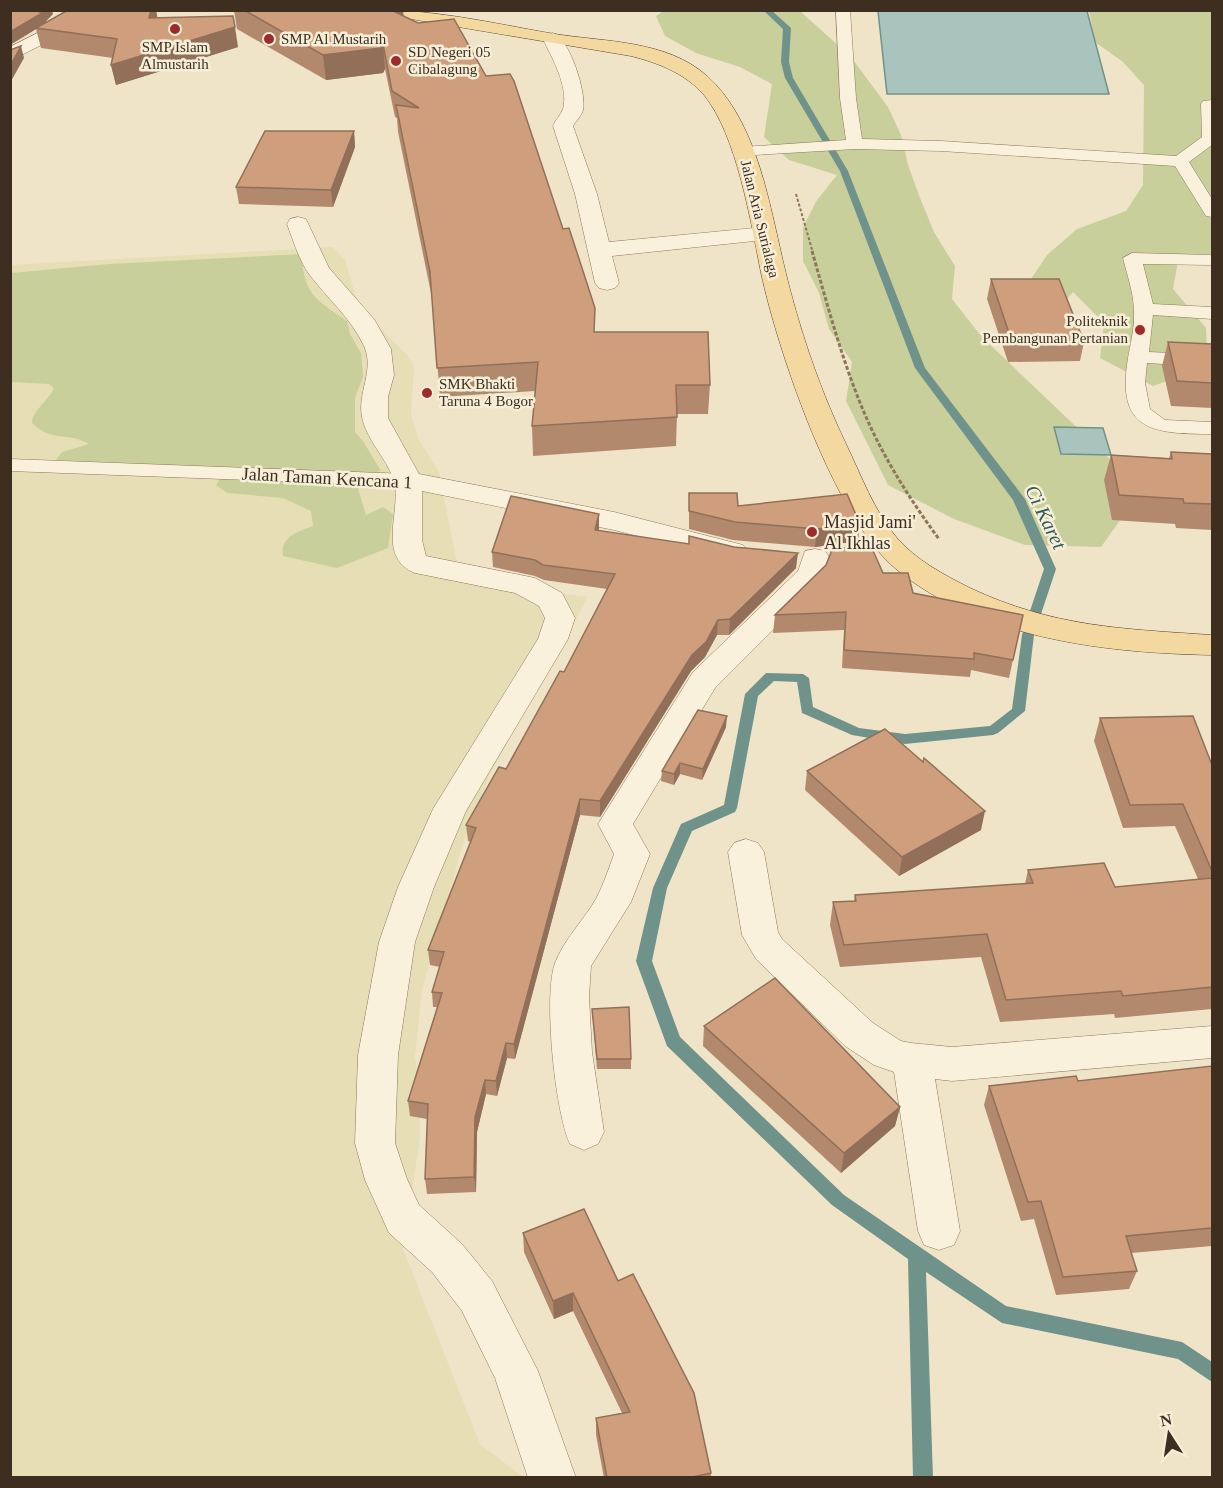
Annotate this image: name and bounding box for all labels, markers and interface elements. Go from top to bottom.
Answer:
marker: SMP Islam Almustarih [168,22,182,36]
place label: SMP Al Mustarih [281,31,387,47]
marker: SMP Al Mustarih [262,32,276,46]
place label: SMP Islam Almustarih [141,39,209,72]
place label: SD Negeri 05 Cibalagung [408,44,491,77]
marker: SD Negeri 05 Cibalagung [389,54,403,68]
street label: Jalan Aria Surialaga [738,158,782,280]
place label: Politeknik Pembangunan Pertanian [983,313,1128,346]
marker: Politeknik Pembangunan Pertanian [1133,323,1147,337]
place label: SMK Bhakti Taruna 4 Bogor [439,376,533,409]
marker: SMK Bhakti Taruna 4 Bogor [420,386,434,400]
street label: Jalan Taman Kencana 1 [241,464,413,492]
water label: Ci Karet [1021,481,1071,553]
place label: Masjid Jami' Al Ikhlas [824,512,916,553]
marker: Masjid Jami' Al Ikhlas [805,525,819,539]
north arrow [1139,1404,1199,1464]
text: N [1159,1410,1174,1429]

